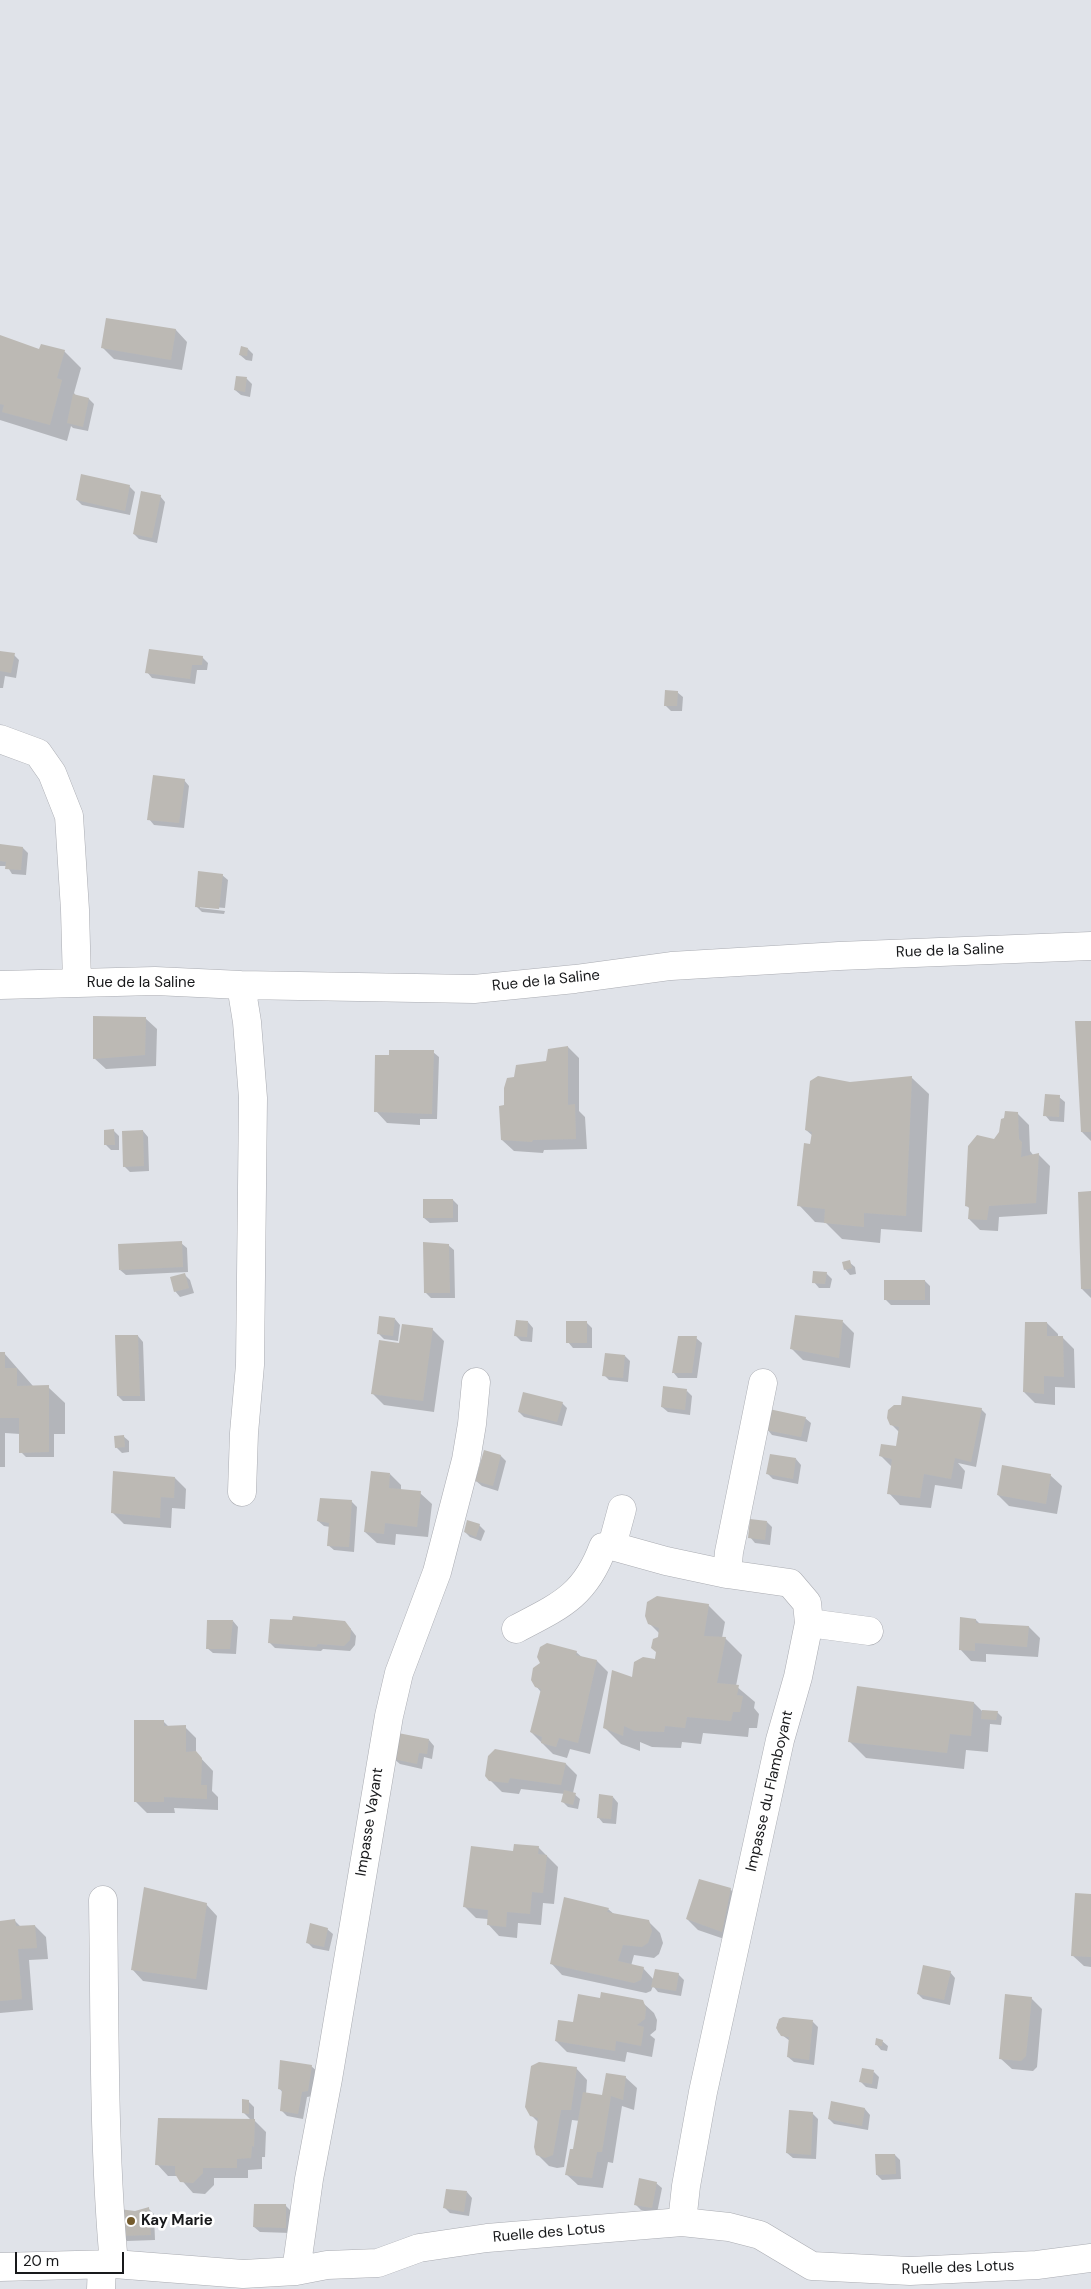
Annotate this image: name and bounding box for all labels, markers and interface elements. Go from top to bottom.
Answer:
street label: Rue de la Saline [896,940,1004,962]
street label: Rue de la Saline [491,966,601,996]
street label: Rue de la Saline [87,974,195,992]
street label: Impasse du Flamboyant [743,1709,797,1873]
street label: Impasse Vayant [353,1766,387,1878]
place label: Kay Marie [141,2212,213,2230]
marker: Kay Marie [125,2215,137,2227]
street label: Ruelle des Lotus [492,2219,606,2247]
scale bar [18,2242,126,2274]
text: 20 m [23,2251,59,2271]
street label: Ruelle des Lotus [901,2257,1015,2279]

